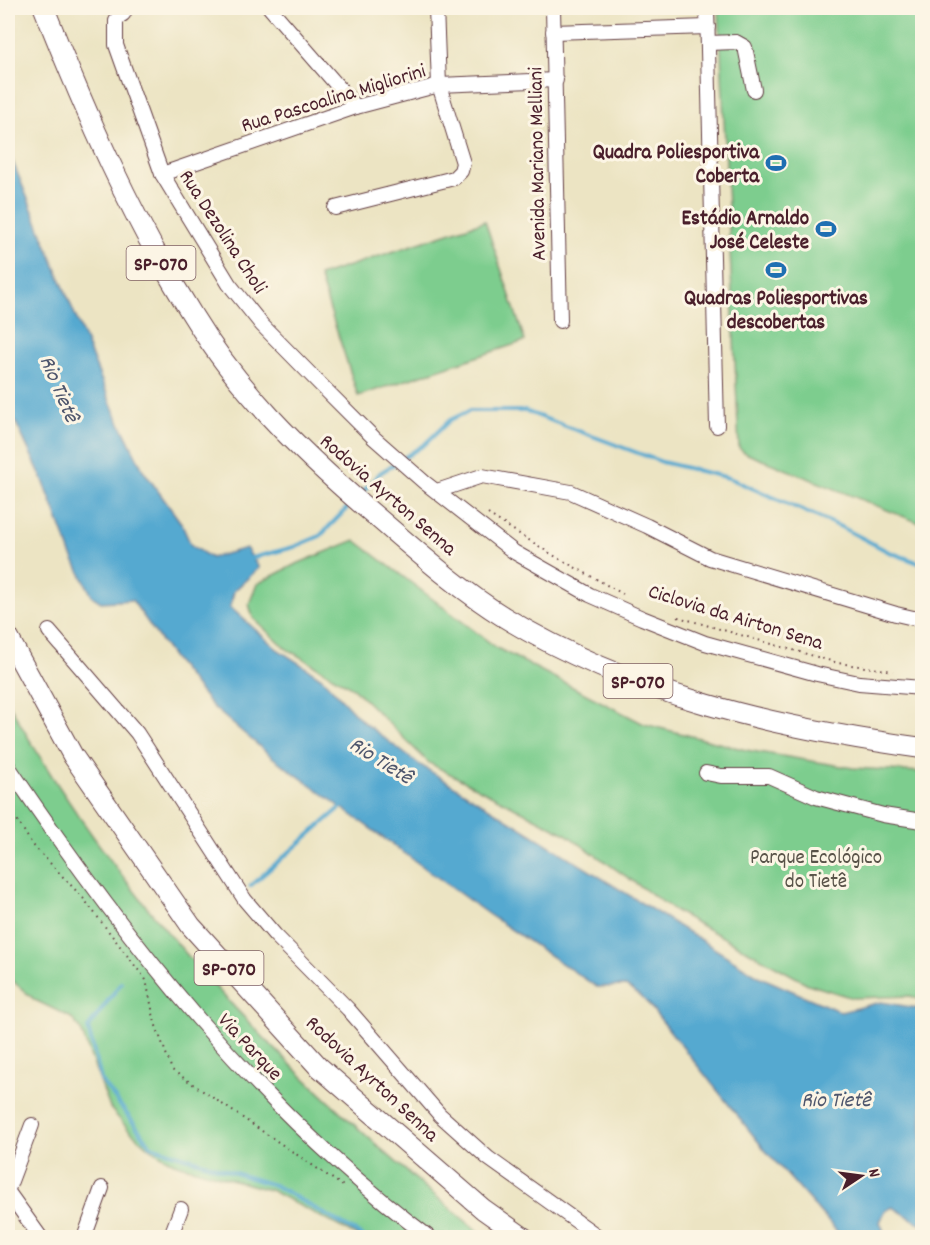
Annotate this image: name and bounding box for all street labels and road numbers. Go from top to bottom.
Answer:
street label: Rua Pascoalina Migliorini [238,57,430,142]
street label: Avenida Mariano Melliani [522,67,556,261]
street label: Rua Dezolina Choli [170,165,273,301]
road number: SP-070 [126,246,195,280]
street label: Rodovia Ayrton Senna [312,428,463,565]
street label: Ciclovia da Airton Sena [644,578,827,660]
road number: SP-070 [604,664,672,698]
road number: SP-070 [194,951,264,985]
street label: Via Parque [209,1007,288,1089]
street label: Rodovia Ayrton Senna [297,1010,445,1151]

